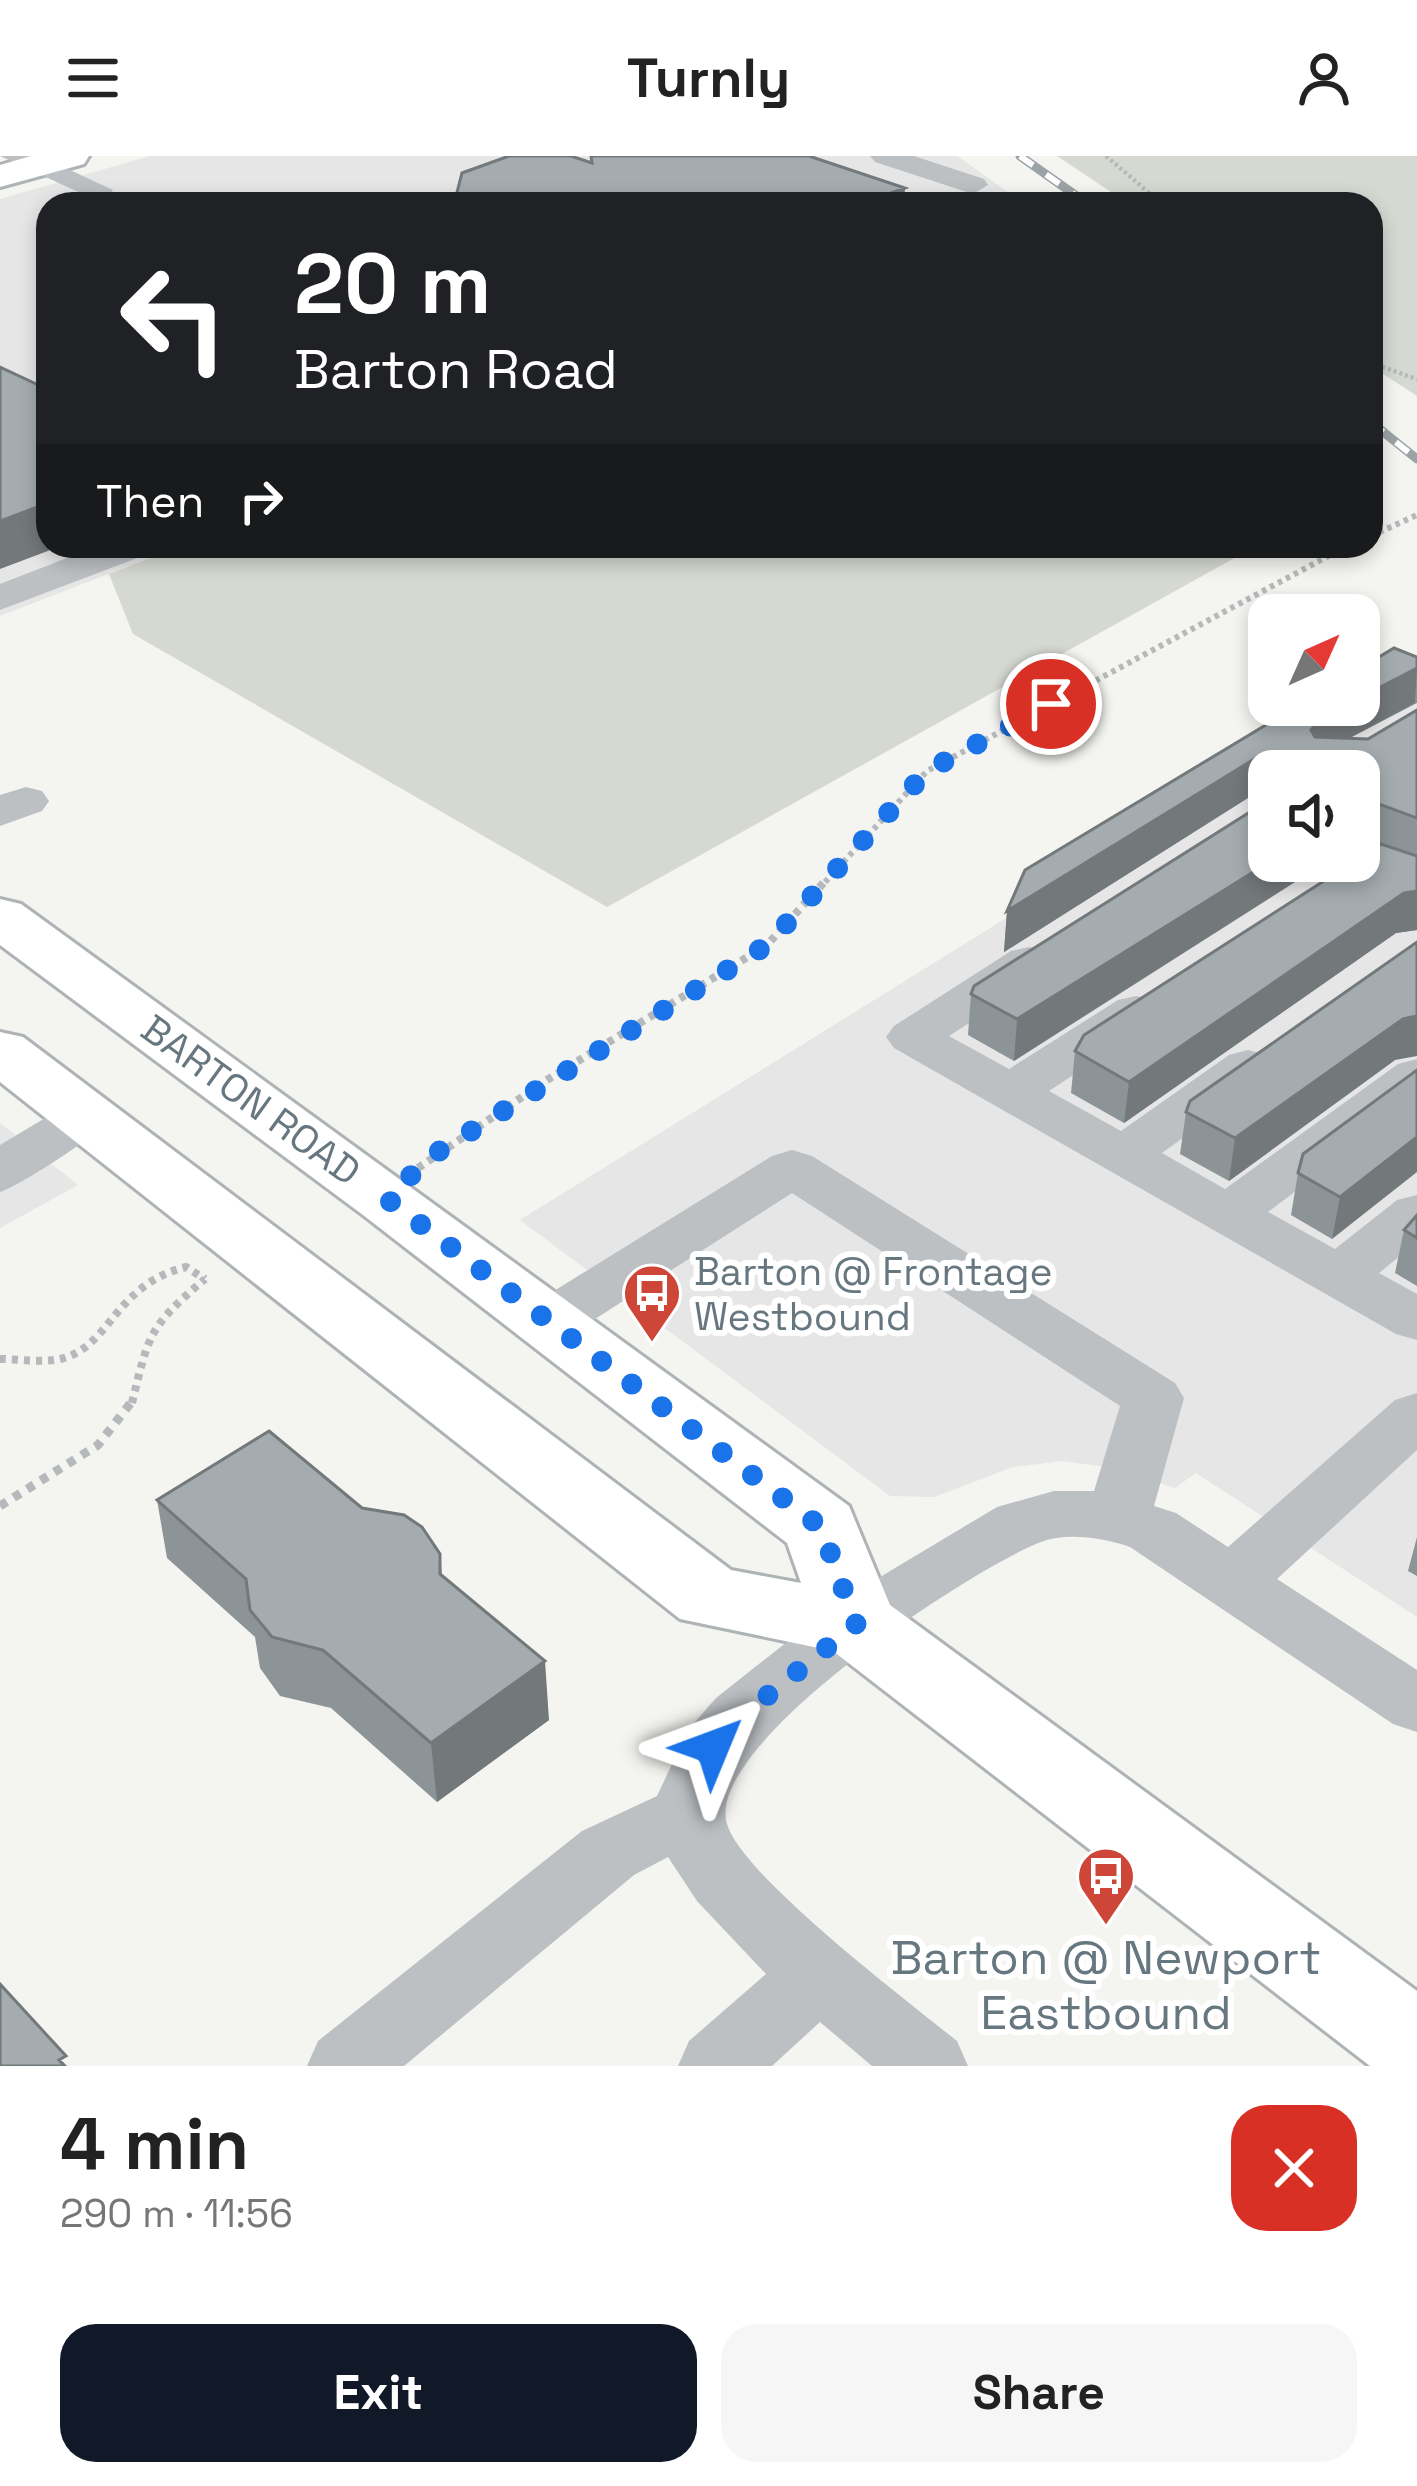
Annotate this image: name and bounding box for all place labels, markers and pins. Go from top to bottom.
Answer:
pin [1000,653,1102,755]
place label: Barton @ Frontage Westbound [694,1247,1053,1341]
bus stop icon: Barton @ Frontage Westbound [621,1262,683,1344]
bus stop icon: Barton @ Newport Eastbound [1075,1845,1137,1927]
place label: Barton @ Newport Eastbound [891,1927,1321,2043]

